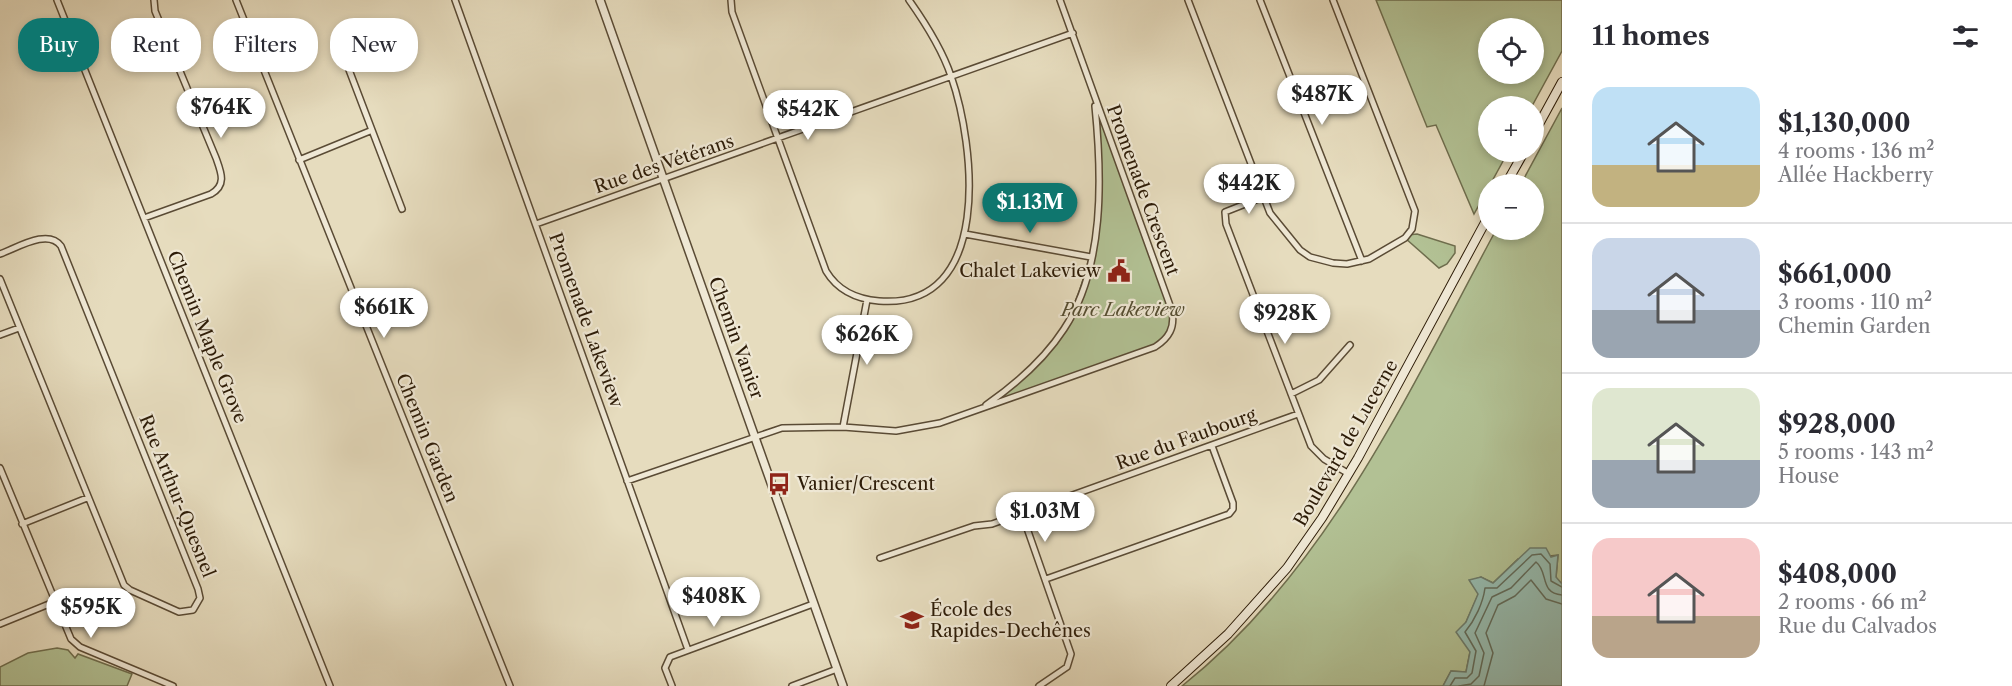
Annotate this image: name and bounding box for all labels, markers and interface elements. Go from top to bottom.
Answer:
chip: Buy [18,18,99,72]
chip: Rent [111,18,201,72]
chip: Filters [213,18,318,72]
chip: New [330,18,418,72]
map controls [1478,18,1544,240]
button: locate [1478,18,1544,84]
text: 11 homes [1592,20,1710,52]
icon: filters [1949,20,1982,53]
pin: $487K [1280,75,1364,126]
text: $487K [1291,82,1353,106]
pin: $764K [179,88,263,139]
pin: $542K [766,90,850,141]
text: $764K [191,95,251,119]
button: + [1478,96,1544,162]
text: $542K [777,97,839,121]
street label: Promenade Crescent [1102,102,1184,279]
text: $1,130,000 [1778,107,1911,139]
icon: home [1640,111,1712,183]
street label: Rue des Vétérans [591,130,737,198]
text: 4 rooms · 136 m² [1778,139,1934,163]
text: Allée Hackberry [1778,163,1933,187]
pin: $442K [1207,164,1291,215]
text: $442K [1218,171,1280,195]
button: − [1478,174,1544,240]
pin: $1.13M [981,183,1079,234]
text: $1.13M [996,190,1064,214]
street label: Promenade Lakeview [544,230,628,411]
street label: Chemin Maple Grove [162,248,252,426]
public building icon: Chalet Lakeview [1106,258,1132,284]
text: $661,000 [1778,258,1892,290]
place label: Chalet Lakeview [959,260,1102,282]
icon: home [1640,262,1712,334]
street label: Chemin Vanier [704,274,768,402]
pin: $661K [342,288,426,339]
text: 3 rooms · 110 m² [1778,290,1932,314]
pin: $928K [1243,294,1327,345]
text: $661K [354,295,414,319]
park label: Parc Lakeview [1059,299,1185,321]
text: $928K [1253,301,1317,325]
text: Chemin Garden [1778,314,1930,338]
pin: $626K [825,315,909,366]
text: $626K [836,322,898,346]
street label: Boulevard de Lucerne [1289,356,1403,530]
street label: Chemin Garden [391,370,463,506]
street label: Rue du Faubourg [1113,403,1260,475]
text: $928,000 [1778,408,1896,440]
street label: Rue Arthur-Quesnel [134,411,220,581]
icon: home [1640,412,1712,484]
text: 5 rooms · 143 m² [1778,440,1934,464]
text: House [1778,464,1839,488]
bus stop icon: Vanier/Crescent [766,471,792,497]
place label: Vanier/Crescent [796,473,935,495]
pin: $1.03M [996,492,1094,543]
text: $1.03M [1010,499,1080,523]
text: $408,000 [1778,558,1897,590]
icon: home [1640,562,1712,634]
pin: $408K [672,577,756,628]
text: $408K [682,584,746,608]
pin: $595K [49,588,133,639]
text: 2 rooms · 66 m² [1778,590,1927,614]
text: $595K [60,595,122,619]
place label: École des Rapides-Dechênes [930,598,1091,642]
school or university icon: École des Rapides-Dechênes [899,607,925,633]
text: Rue du Calvados [1778,614,1937,638]

